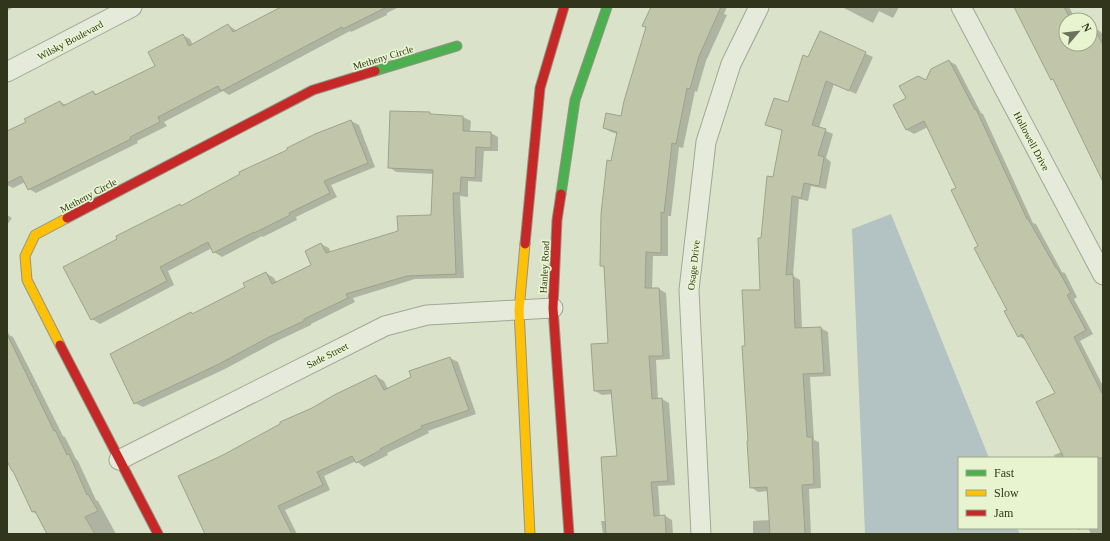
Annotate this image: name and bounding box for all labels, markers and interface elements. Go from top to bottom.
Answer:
north arrow [1058,12,1098,52]
street label: Wilsky Boulevard [36,19,105,62]
text: N [1080,21,1094,34]
street label: Metheny Circle [352,43,415,72]
street label: Hollowell Drive [1011,110,1052,173]
street label: Metheny Circle [58,176,119,215]
street label: Osage Drive [685,239,702,291]
street label: Hanley Road [538,241,551,294]
street label: Sade Street [305,340,350,371]
legend [958,457,1098,529]
text: Fast [994,466,1015,480]
text: Slow [994,486,1019,500]
text: Jam [994,506,1014,520]

